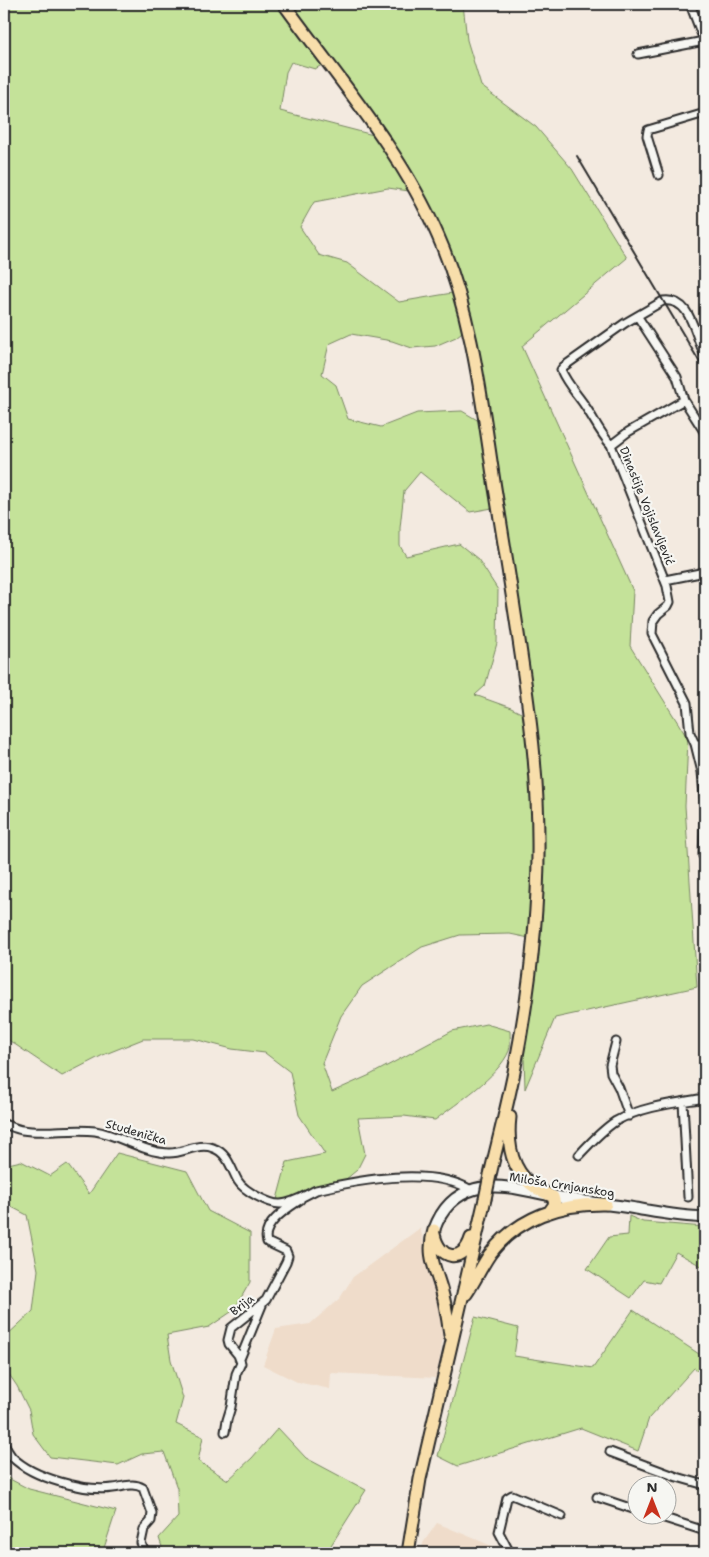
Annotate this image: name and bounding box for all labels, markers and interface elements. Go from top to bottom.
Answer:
street label: Dinastije Vojislavljević [616,444,678,568]
street label: Studenička [104,1116,169,1149]
street label: Miloša Crnjanskog [508,1169,616,1201]
street label: Brija [227,1290,258,1319]
north arrow [626,1474,676,1524]
text: N [646,1478,658,1496]

